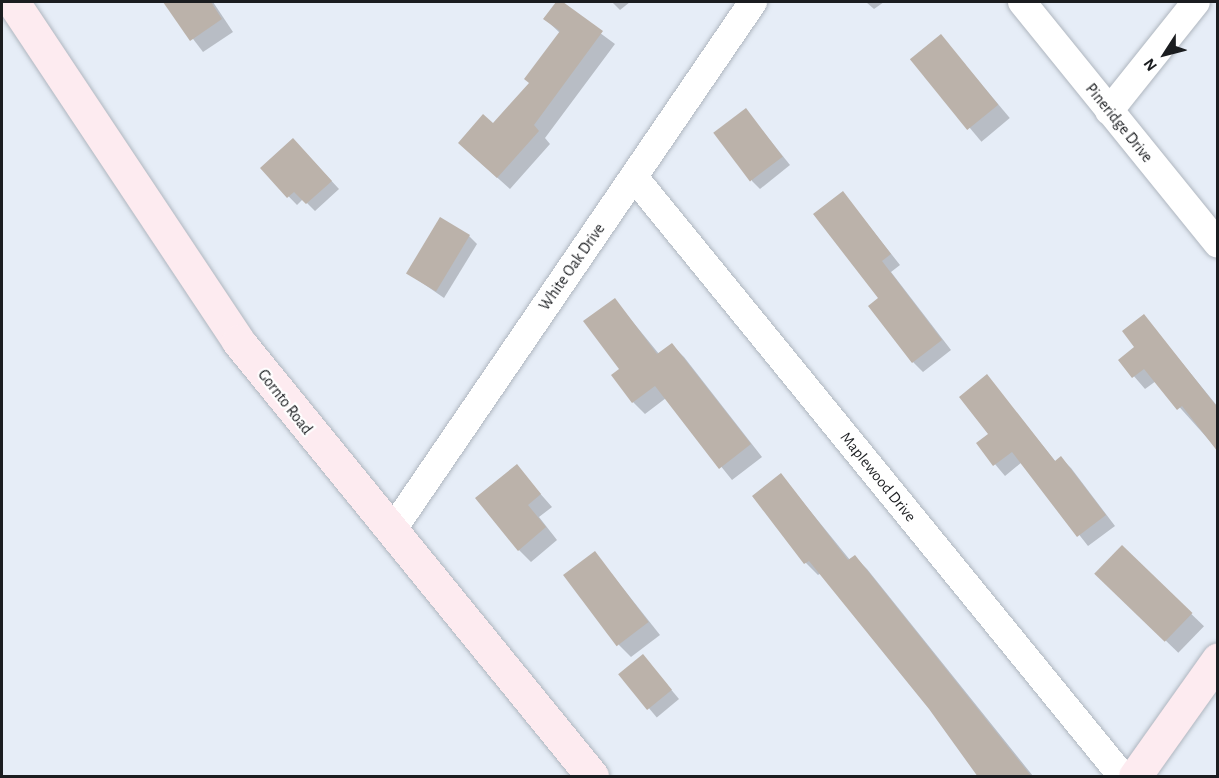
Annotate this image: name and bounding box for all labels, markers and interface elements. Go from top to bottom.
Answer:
north arrow [1135,24,1195,84]
text: N [1141,55,1160,74]
street label: Pineridge Drive [1081,80,1157,166]
street label: White Oak Drive [535,220,609,314]
street label: Gornto Road [254,366,316,438]
street label: Maplewood Drive [836,428,920,526]

